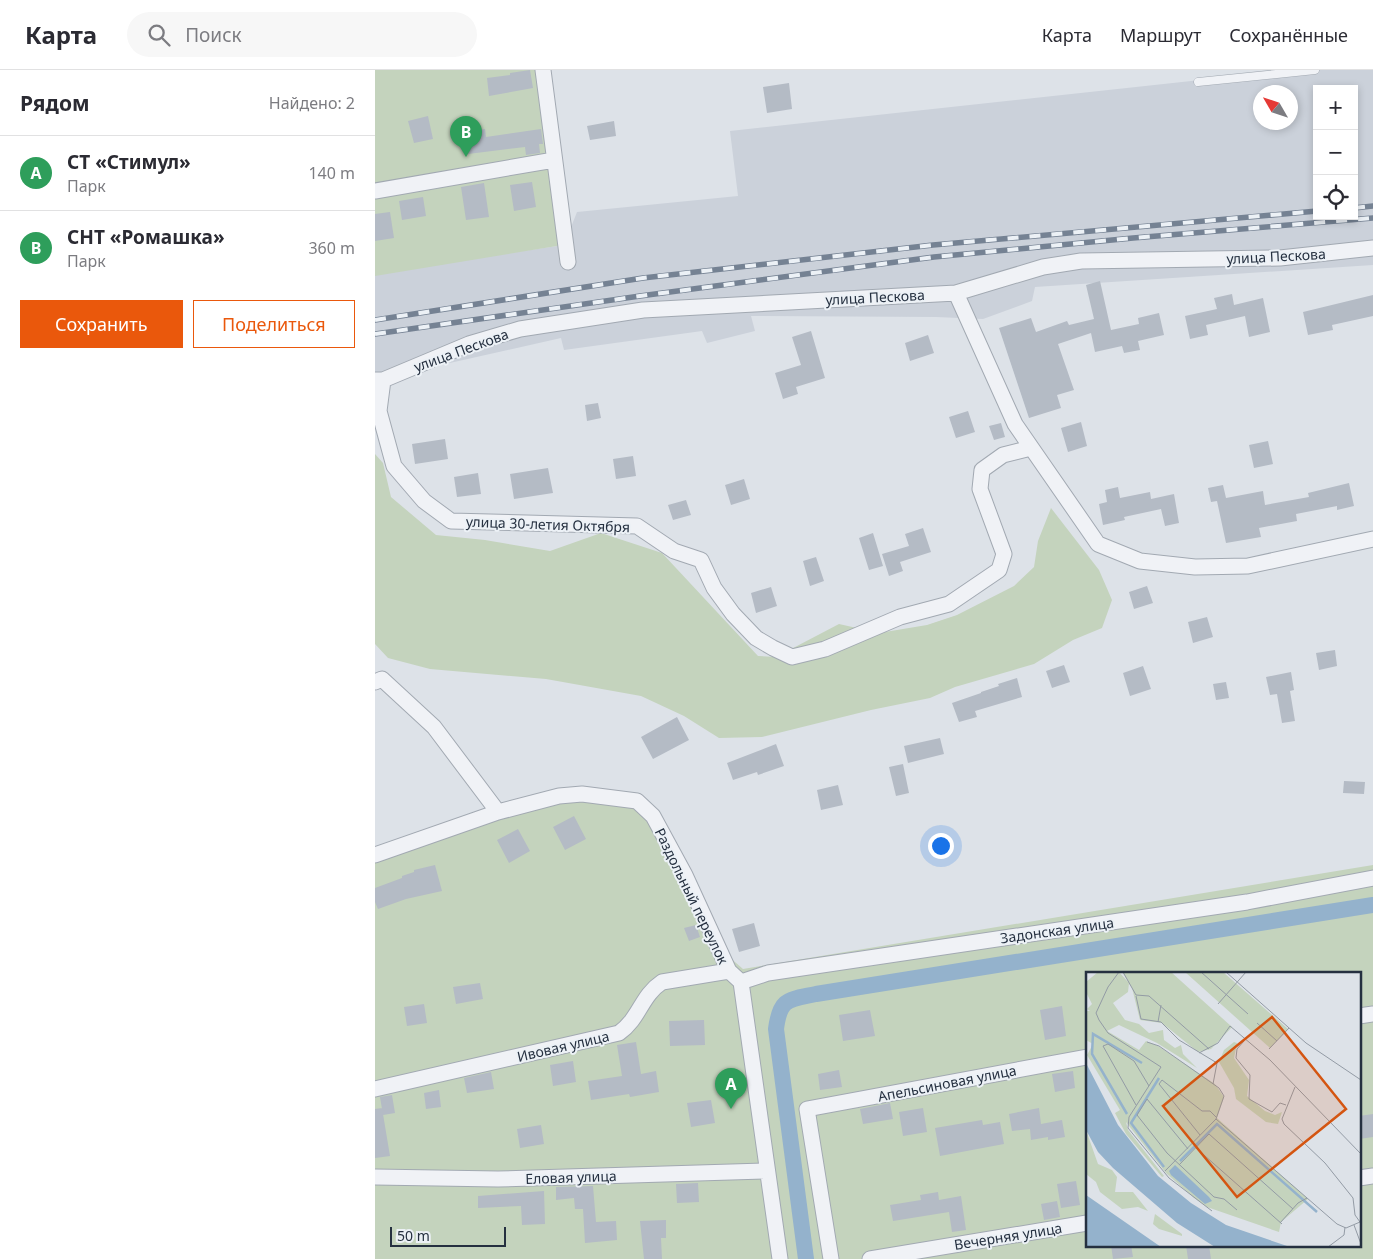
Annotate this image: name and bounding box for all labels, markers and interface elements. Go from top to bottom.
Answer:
search box [127,12,477,57]
text: Карта [25,18,97,51]
icon: search [145,21,173,49]
text: Поиск [185,22,242,48]
text: Карта [1042,23,1092,47]
text: Маршрут [1120,23,1201,47]
text: Сохранённые [1229,23,1348,47]
north arrow [1253,85,1298,130]
map controls [1313,85,1358,220]
button: + [1313,85,1358,130]
text: Рядом [20,89,90,117]
text: Найдено: 2 [269,92,355,114]
pin: B [450,116,482,157]
button: − [1313,130,1358,175]
text: СТ «Стимул» [67,149,191,175]
text: A [30,162,42,184]
text: 140 m [308,162,355,184]
text: Парк [67,175,106,197]
button: locate [1313,175,1358,220]
text: СНТ «Ромашка» [67,224,225,250]
text: B [31,237,41,259]
text: 360 m [308,237,355,259]
street label: улица Пескова [1226,244,1326,268]
text: Парк [67,250,106,272]
street label: улица Пескова [825,285,925,309]
button: Сохранить [20,300,183,348]
button: Поделиться [193,300,355,348]
street label: улица Пескова [411,324,511,376]
street label: улица 30-летия Октября [466,512,630,536]
street label: Раздольный переулок [651,825,734,968]
your location [928,833,954,859]
street label: Задонская улица [999,913,1115,947]
inset map [1086,972,1361,1246]
street label: Ивовая улица [515,1026,611,1066]
street label: Апельсиновая улица [876,1060,1018,1106]
pin: A [715,1068,747,1109]
street label: Еловая улица [525,1166,617,1188]
street label: Вечерняя улица [953,1218,1063,1254]
scale bar [390,1224,506,1247]
text: 50 m [397,1226,430,1245]

